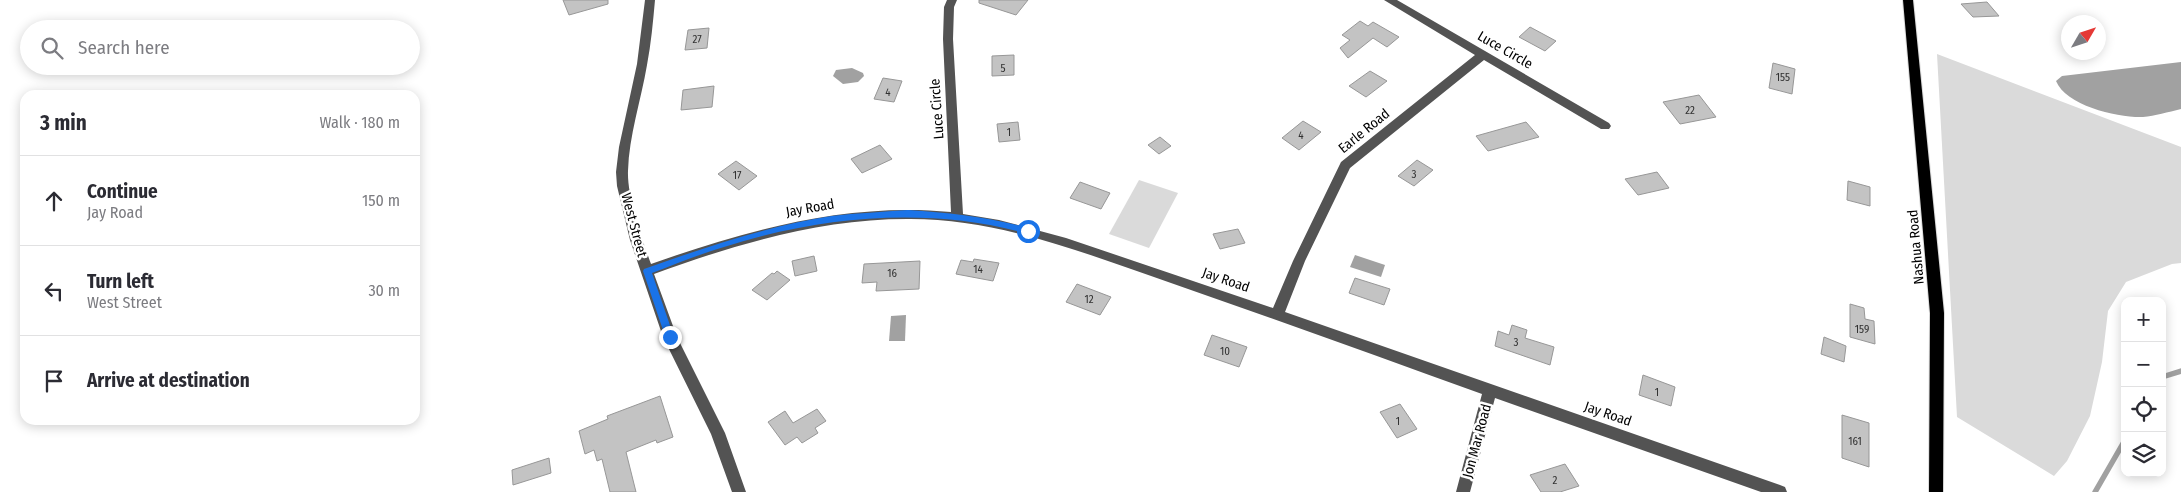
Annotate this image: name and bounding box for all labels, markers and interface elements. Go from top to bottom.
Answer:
north arrow [2061,15,2106,60]
search box [20,20,420,75]
street label: Luce Circle [1474,27,1536,73]
house number: 27 [692,33,702,46]
icon: search [38,34,66,62]
text: Search here [78,36,170,59]
house number: 5 [1000,62,1006,75]
house number: 155 [1776,71,1790,84]
street label: Luce Circle [926,78,948,140]
house number: 4 [885,86,891,99]
house number: 22 [1685,104,1695,117]
street label: Earle Road [1335,105,1393,157]
text: 3 min [40,110,87,136]
text: Walk · 180 m [320,113,400,132]
house number: 1 [1007,126,1011,139]
house number: 4 [1298,129,1304,142]
house number: 3 [1412,168,1417,181]
house number: 17 [733,169,742,182]
text: Continue [87,180,158,203]
icon: ahead [40,187,68,215]
text: 150 m [362,191,400,210]
street label: West Street [617,191,651,259]
street label: Jay Road [784,195,836,221]
text: Jay Road [87,203,143,222]
street label: Nashua Road [1904,209,1928,285]
route start [1017,220,1040,243]
house number: 14 [973,263,983,276]
street label: Jay Road [1200,264,1252,296]
house number: 16 [887,267,897,280]
text: Turn left [87,270,154,293]
icon: left [40,277,68,305]
text: 30 m [368,281,400,300]
text: West Street [87,293,162,312]
house number: 12 [1084,293,1094,306]
map controls [2121,297,2166,477]
button: + [2121,297,2166,342]
house number: 159 [1855,323,1869,336]
route end [659,326,682,349]
house number: 3 [1514,336,1519,349]
button: − [2121,342,2166,387]
house number: 10 [1220,345,1230,358]
icon: arrive [40,367,68,395]
text: Arrive at destination [87,369,250,392]
house number: 1 [1655,386,1659,399]
button: locate [2121,387,2166,432]
street label: Jay Road [1582,398,1634,430]
street label: Jon Mar Road [1459,402,1495,480]
house number: 1 [1396,415,1400,428]
button: layers [2121,432,2166,477]
house number: 161 [1848,435,1862,448]
house number: 2 [1553,474,1558,487]

